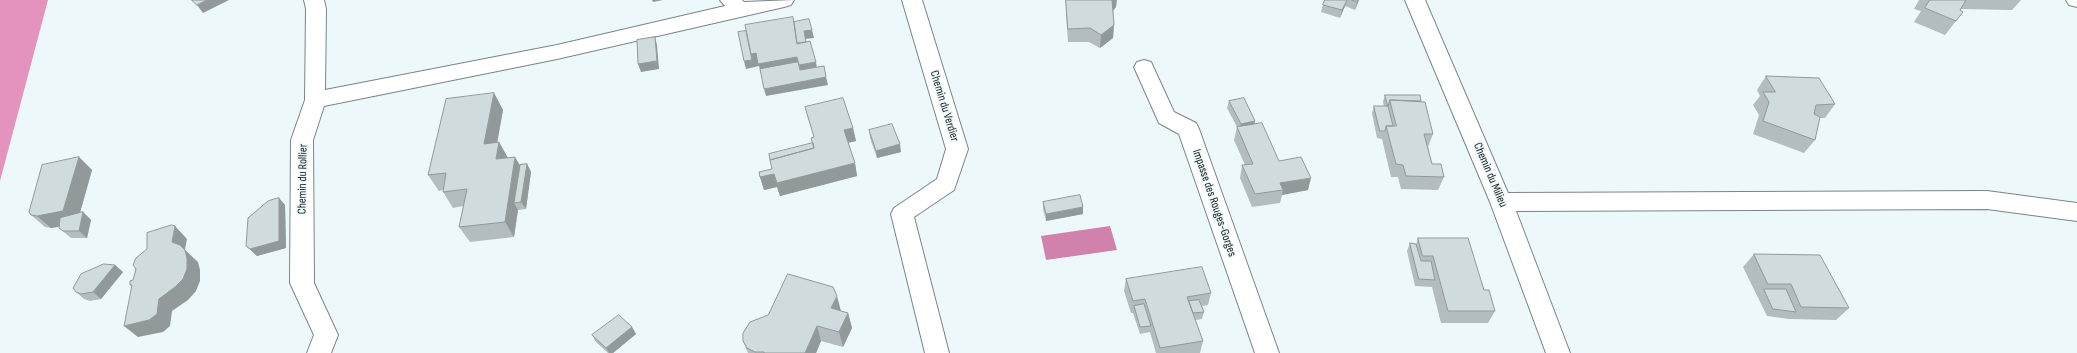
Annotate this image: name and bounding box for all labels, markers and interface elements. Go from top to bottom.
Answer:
street label: Chemin du Verdier [926,69,962,143]
street label: Chemin du Milieu [1470,141,1510,209]
street label: Chemin du Rollier [295,144,311,214]
street label: Impasse des Rouges-Gorges [1189,147,1239,259]

